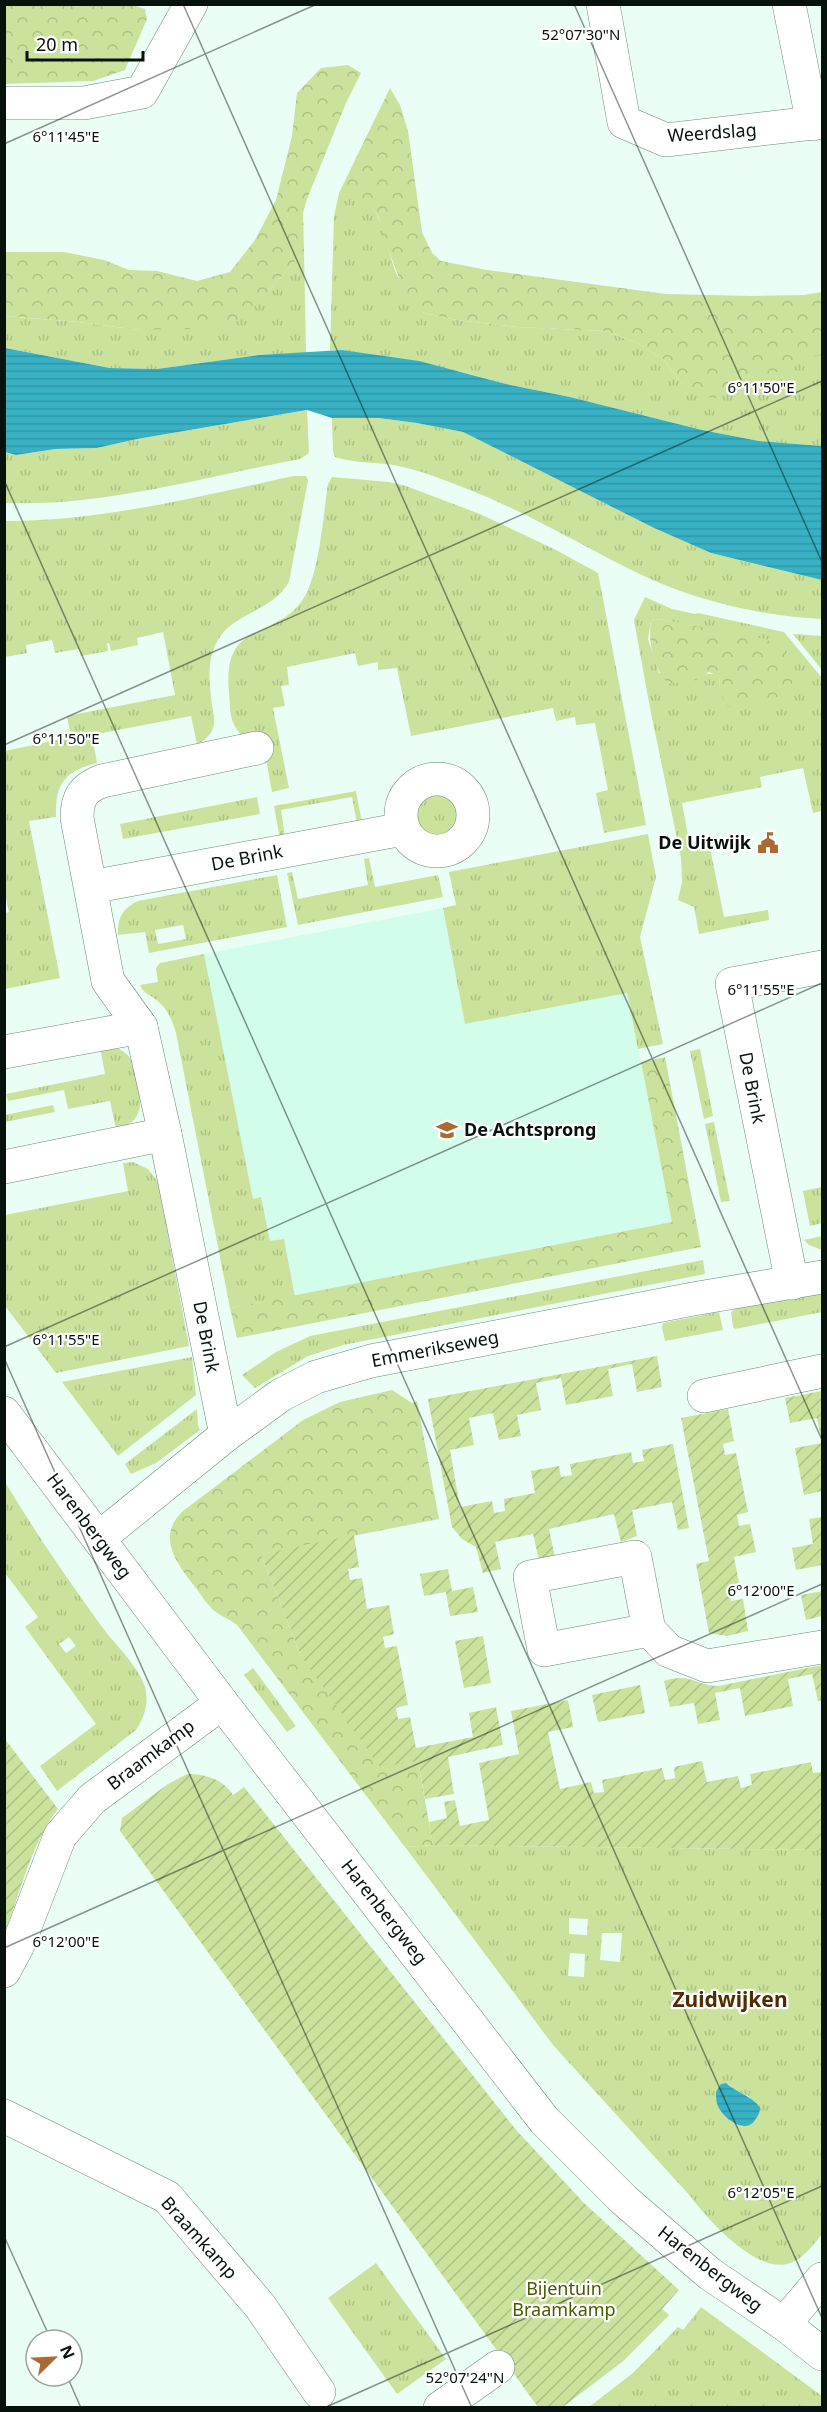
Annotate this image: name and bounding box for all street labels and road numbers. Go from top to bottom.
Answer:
street label: Weerdslag [667,117,757,147]
street label: De Brink [209,838,285,876]
street label: De Brink [734,1050,772,1126]
street label: De Brink [188,1299,226,1375]
street label: Emmerikseweg [369,1324,501,1372]
street label: Harenbergweg [42,1468,138,1583]
street label: Braamkamp [102,1713,199,1795]
street label: Harenbergweg [336,1854,433,1969]
street label: Braamkamp [156,2191,243,2284]
street label: Harenbergweg [653,2220,768,2317]

